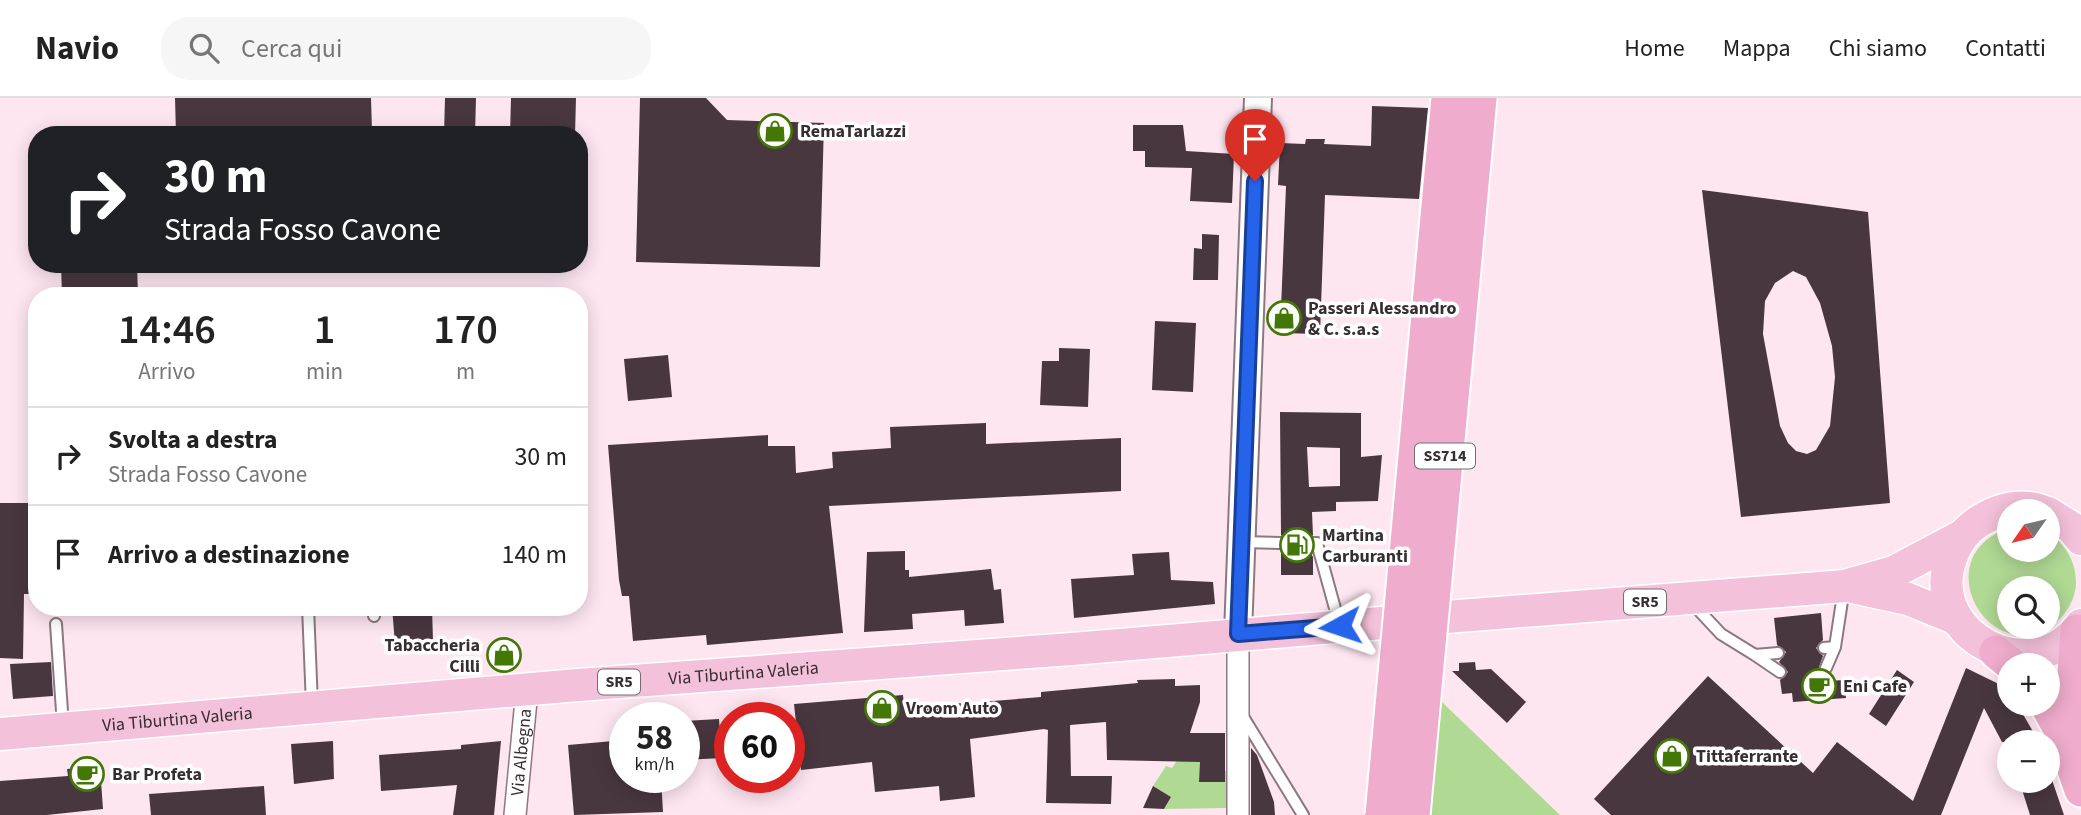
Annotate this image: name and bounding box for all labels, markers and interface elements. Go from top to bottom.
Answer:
search box [161,17,651,80]
text: Navio [35,25,119,72]
icon: search [185,29,223,67]
text: Cerca qui [241,30,342,67]
text: Home [1624,31,1685,66]
text: Mappa [1723,31,1791,66]
text: Chi siamo [1829,31,1927,66]
text: Contatti [1965,31,2046,66]
pin [1225,109,1285,181]
shop icon: RemaTarlazzi [756,112,794,150]
place label: RemaTarlazzi [800,119,906,144]
icon: arrive [1236,120,1274,158]
text: 30 m [164,142,268,212]
icon: right [49,154,140,245]
text: Strada Fosso Cavone [164,207,441,253]
place label: Passeri Alessandro & C. s.a.s [1308,296,1456,342]
shop icon: Passeri Alessandro & C. s.a.s [1265,299,1303,337]
text: 14:46 [118,300,216,360]
text: 1 [314,300,335,360]
text: 170 [433,300,498,360]
text: Arrivo [138,355,196,388]
text: min [306,355,343,388]
text: m [456,355,475,388]
text: Svolta a destra [108,421,278,458]
icon: right [49,437,87,475]
text: 30 m [514,438,567,475]
road number: SS714 [1415,444,1475,468]
text: Strada Fosso Cavone [108,458,307,491]
north arrow [1997,499,2060,562]
map controls [1997,499,2060,793]
place label: Martina Carburanti [1322,523,1408,569]
fuel station icon: Martina Carburanti [1278,526,1316,564]
icon: arrive [49,535,87,573]
text: Arrivo a destinazione [108,536,350,573]
text: 140 m [501,536,567,573]
button: search [1997,576,2060,639]
position arrow [1303,589,1377,663]
road number: SR5 [1624,589,1666,614]
place label: Tabaccheria Cilli [384,633,480,679]
shop icon: Tabaccheria Cilli [485,636,523,674]
button: + [1997,653,2060,716]
street label: Via Tiburtina Valeria [667,655,820,691]
cafe icon: Eni Cafe [1800,667,1838,705]
road number: SR5 [598,670,640,694]
place label: Eni Cafe [1843,674,1907,699]
shop icon: Vroom Auto [863,689,901,727]
place label: Vroom Auto [905,696,999,721]
street label: Via Tiburtina Valeria [101,700,254,738]
speed limit sign: 60 [714,702,805,793]
street label: Via Albegna [504,708,538,797]
text: 58 [636,713,673,763]
button: − [1997,730,2060,793]
shop icon: Tittaferrante [1653,737,1691,775]
place label: Tittaferrante [1696,744,1798,769]
text: km/h [635,752,674,777]
cafe icon: Bar Profeta [68,755,106,793]
place label: Bar Profeta [112,762,202,787]

